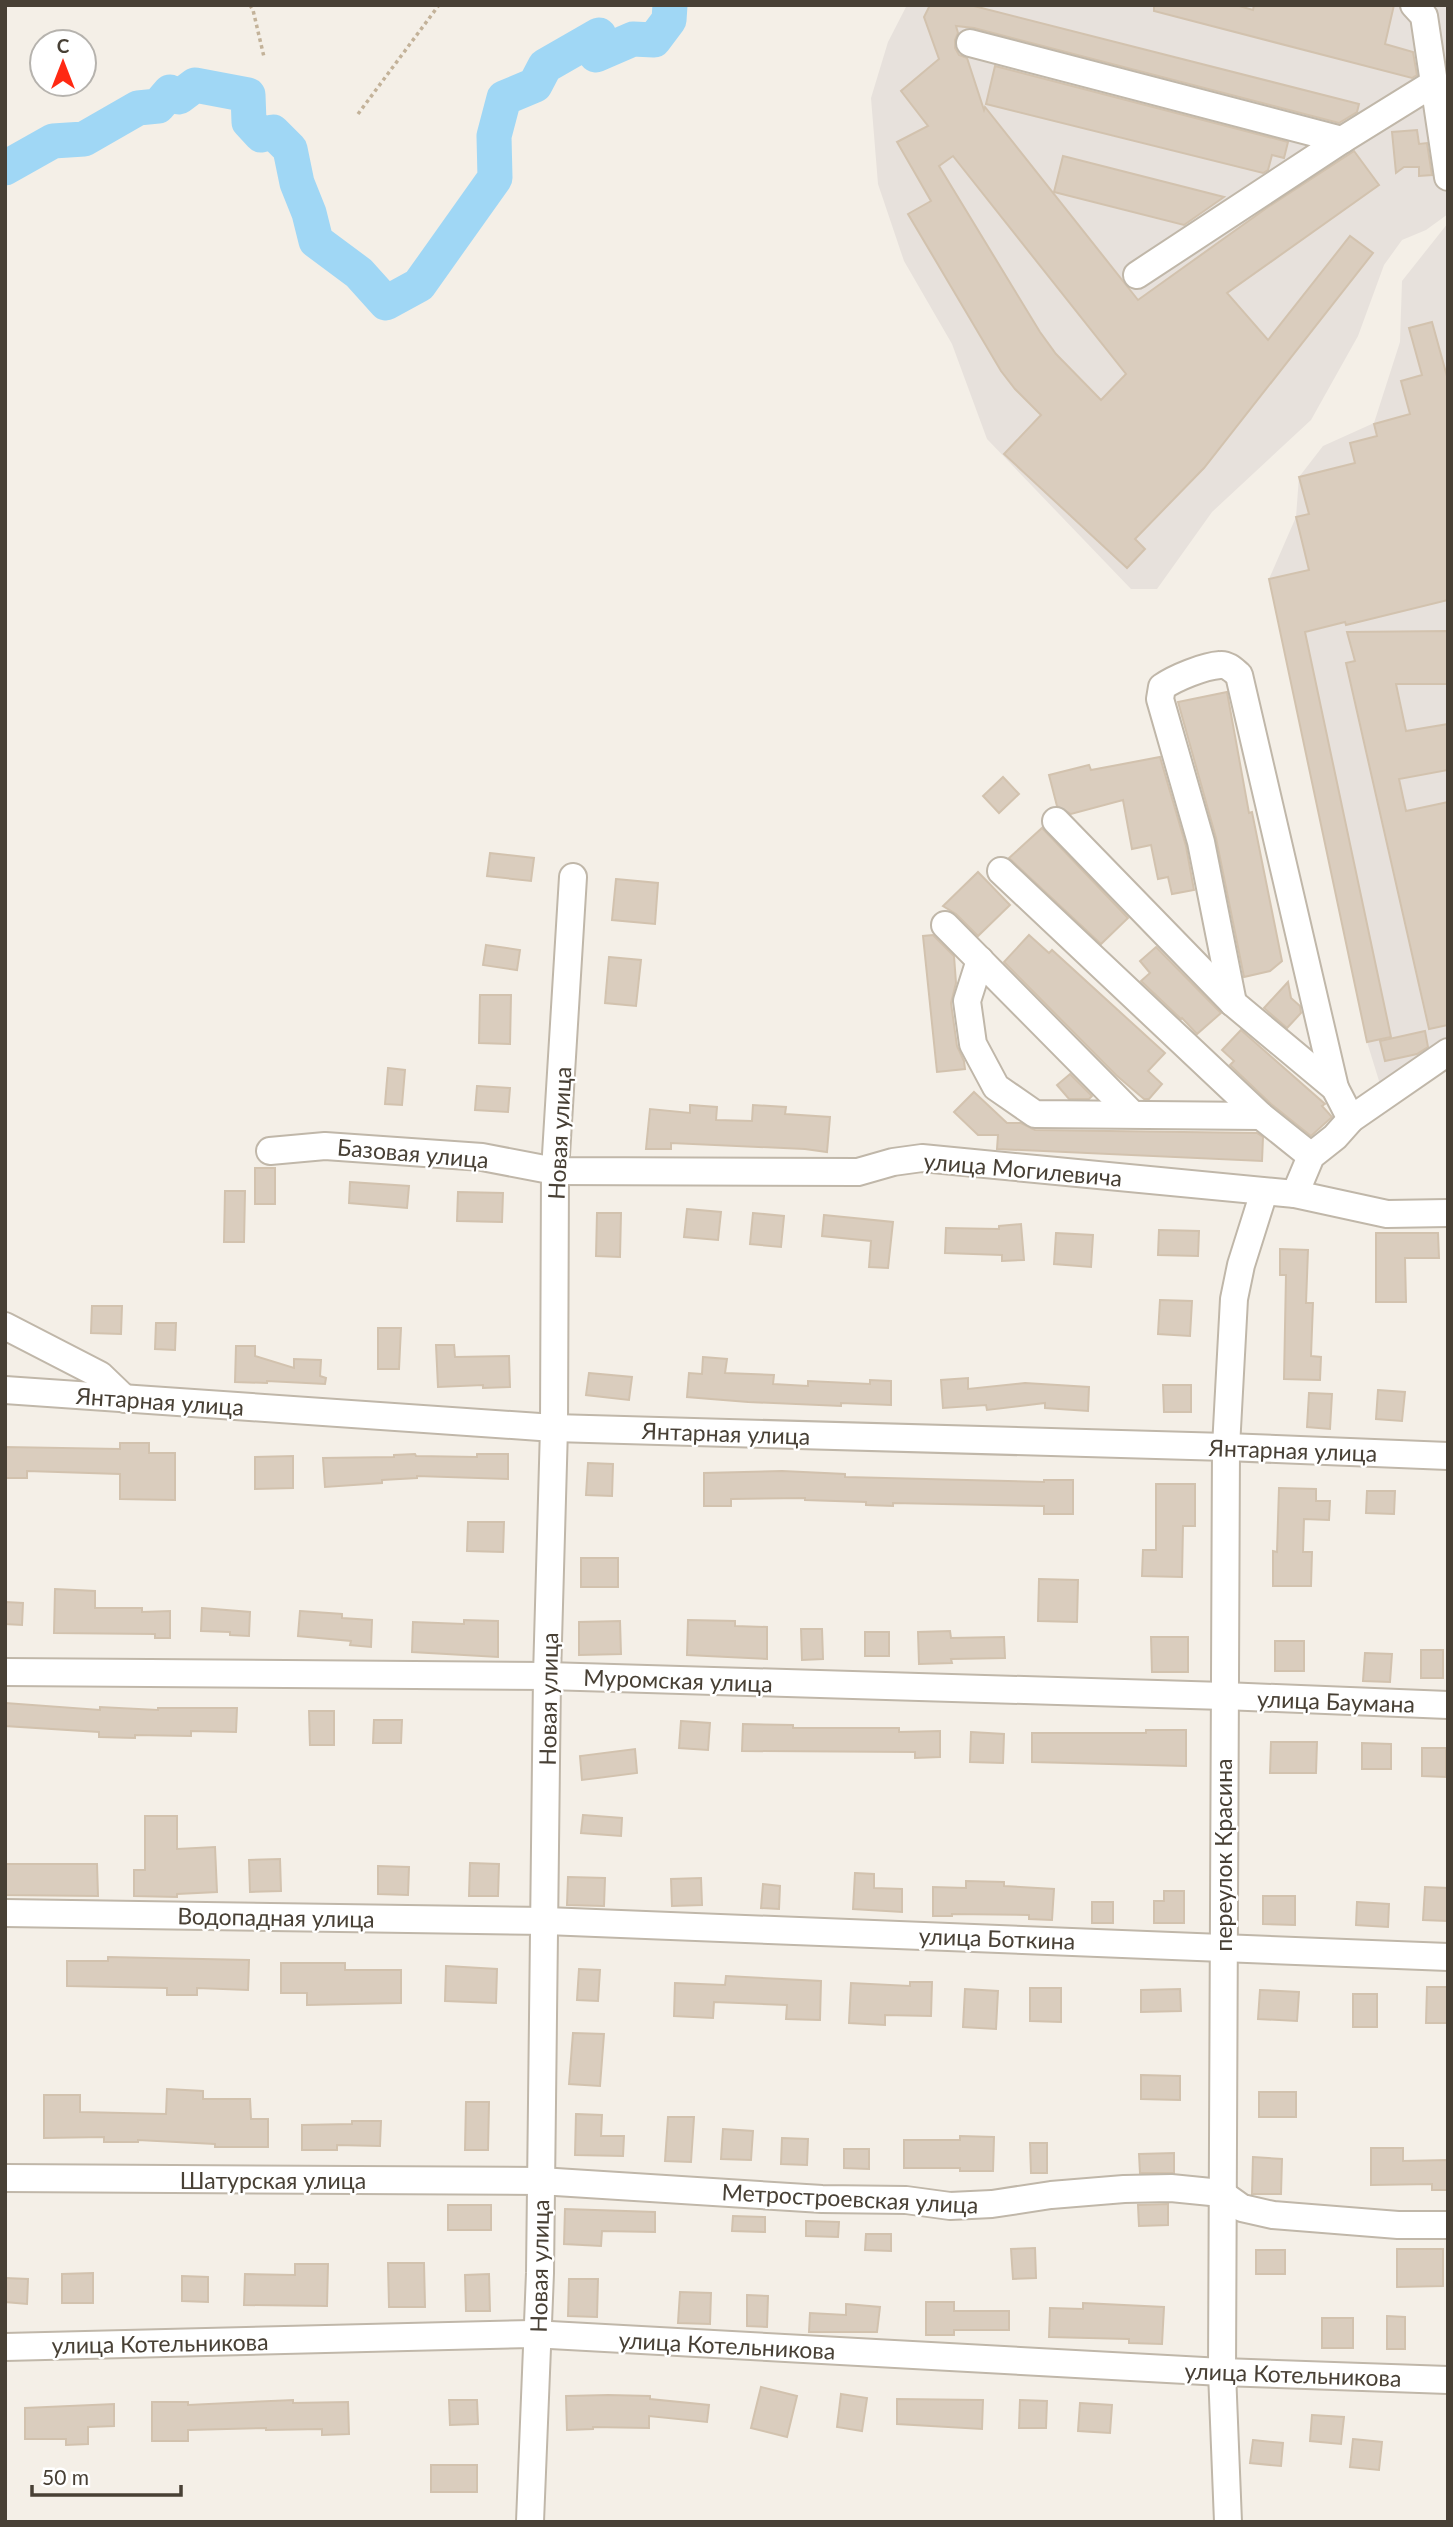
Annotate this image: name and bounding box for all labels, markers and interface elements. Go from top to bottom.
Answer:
north arrow [28,28,98,98]
text: С [57,34,70,57]
street label: Новая улица [542,1066,576,1200]
street label: Базовая улица [336,1132,490,1174]
street label: улица Могилевича [923,1146,1123,1192]
street label: Янтарная улица [74,1381,245,1421]
street label: Янтарная улица [640,1416,811,1450]
street label: Янтарная улица [1207,1433,1378,1467]
street label: Новая улица [533,1632,563,1766]
street label: Муромская улица [583,1663,773,1697]
street label: улица Баумана [1257,1684,1415,1718]
street label: переулок Красина [1209,1758,1237,1952]
street label: Водопадная улица [177,1901,375,1933]
street label: улица Боткина [918,1921,1076,1955]
street label: Шатурская улица [180,2166,366,2194]
street label: Метростроевская улица [721,2177,979,2219]
street label: Новая улица [524,2199,554,2333]
street label: улица Котельникова [618,2325,836,2365]
street label: улица Котельникова [51,2327,269,2359]
street label: улица Котельникова [1184,2356,1402,2392]
scale bar [32,2454,180,2498]
text: 50 m [42,2464,89,2489]

